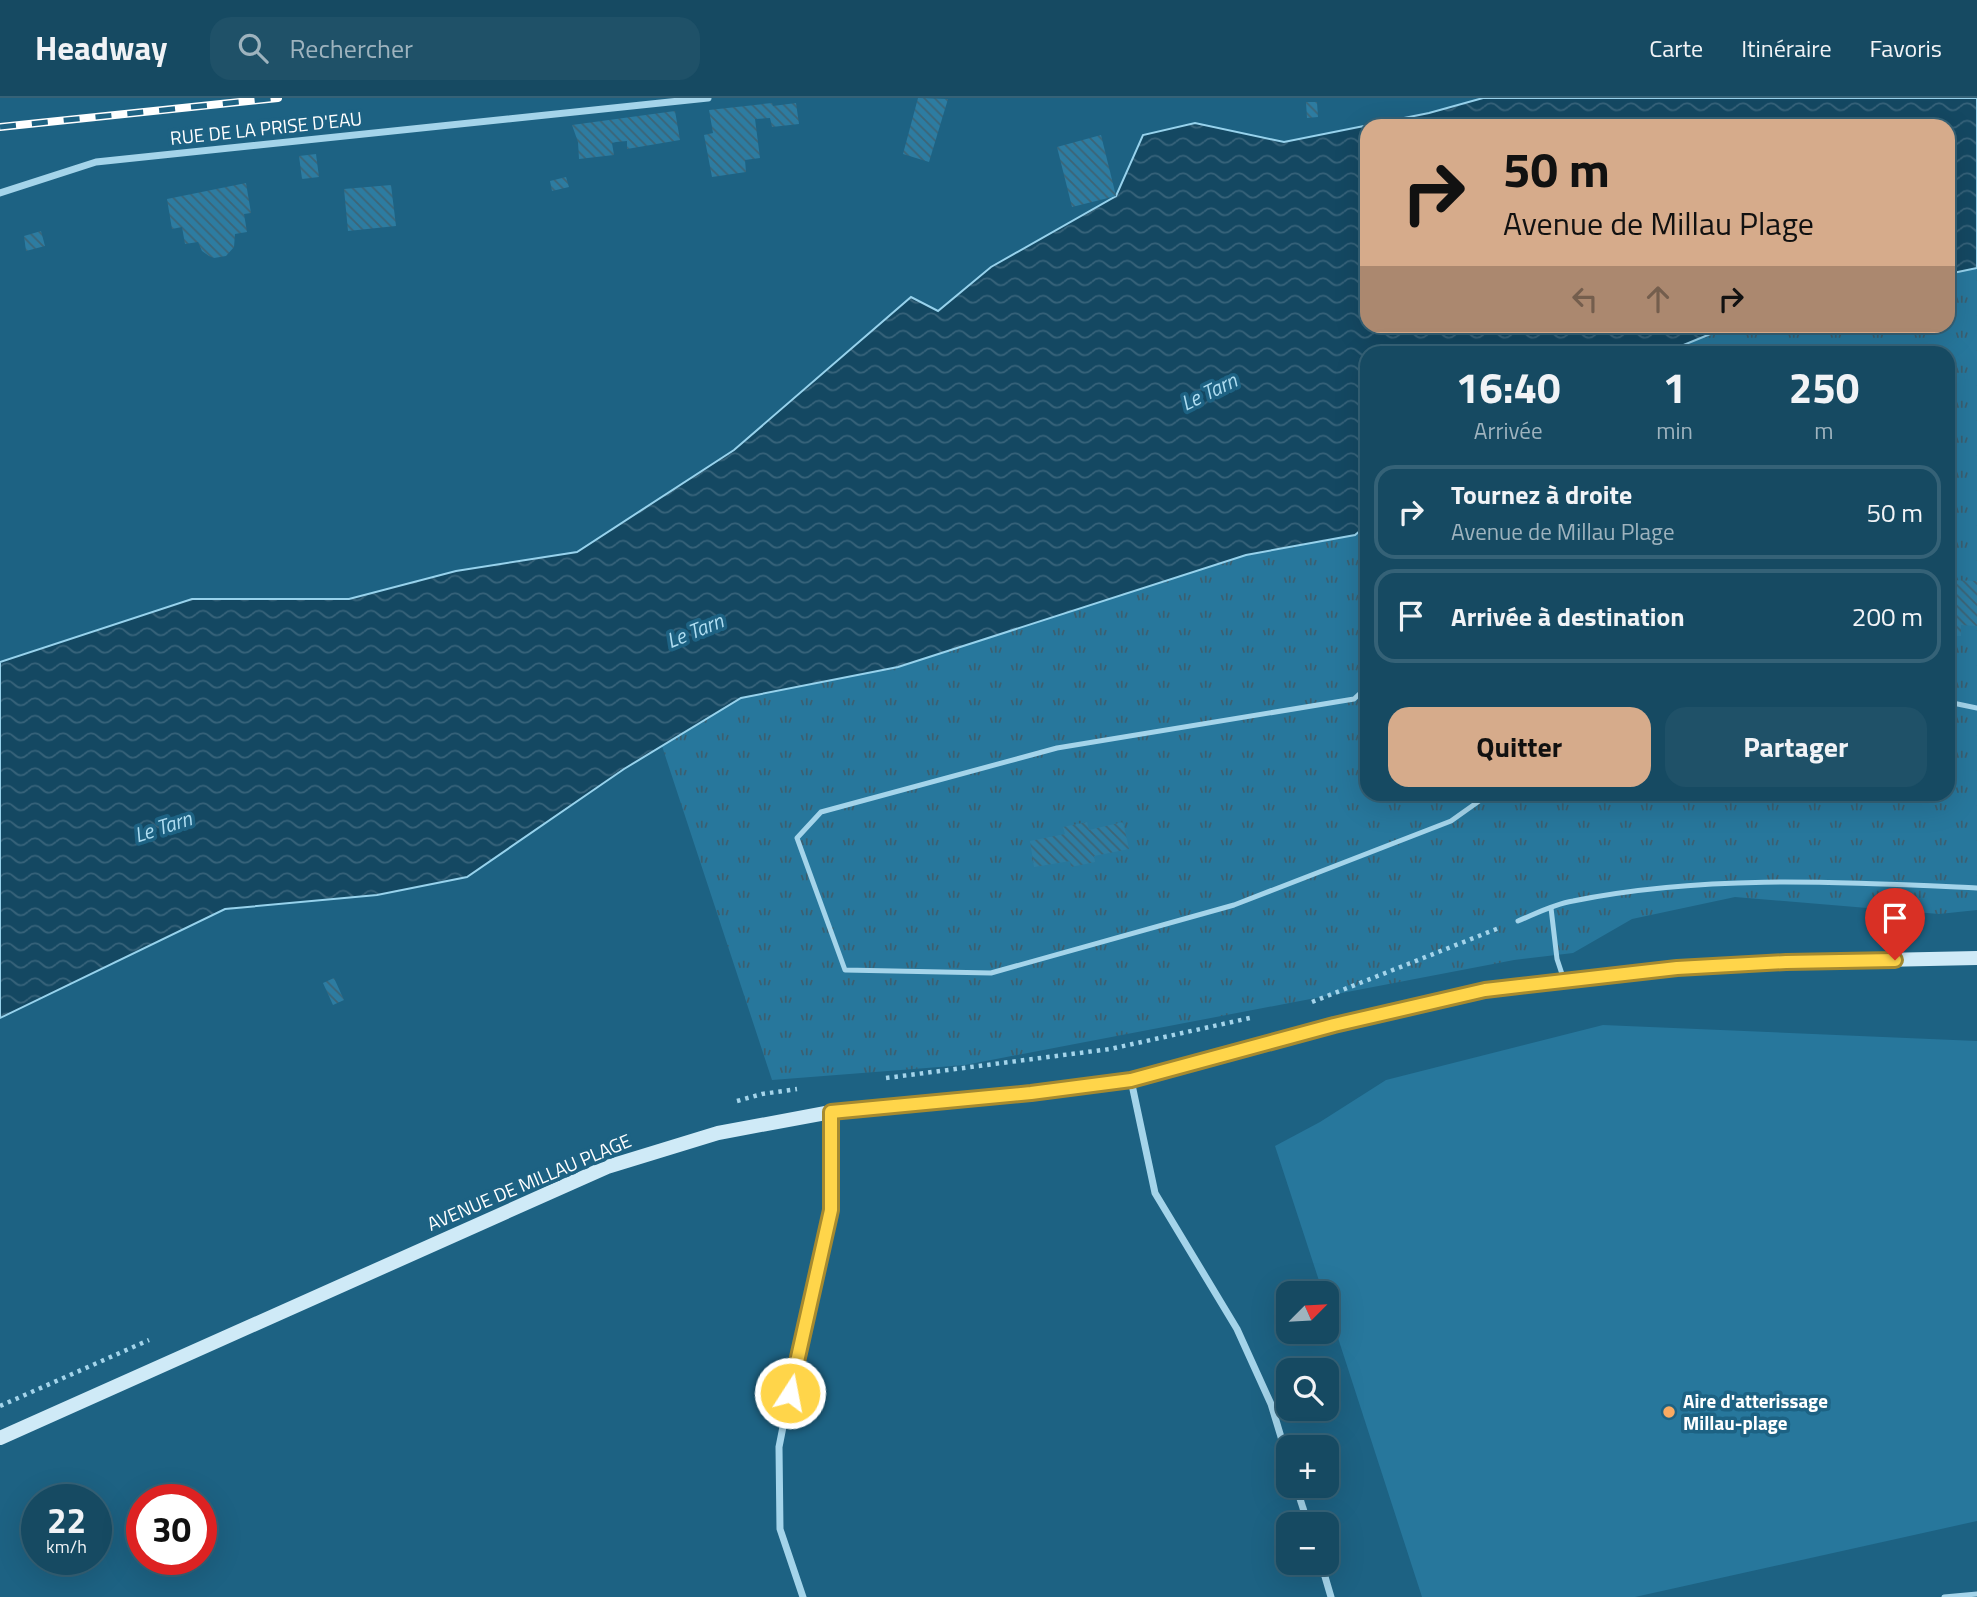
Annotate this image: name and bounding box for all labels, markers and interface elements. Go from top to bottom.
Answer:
search box [210,17,700,80]
text: Headway [35,23,168,73]
icon: search [234,29,272,67]
text: Rechercher [290,29,413,68]
text: Carte [1649,30,1703,66]
text: Itinéraire [1741,30,1832,66]
text: Favoris [1870,30,1942,66]
street label: RUE DE LA PRISE D'EAU [168,103,363,152]
text: 50 m [1503,131,1610,206]
icon: right [1388,147,1479,238]
text: Avenue de Millau Plage [1503,199,1814,247]
icon: left [1566,280,1604,318]
icon: ahead [1639,280,1677,318]
icon: right [1712,280,1750,318]
text: 16:40 [1456,355,1561,419]
text: 1 [1663,355,1686,419]
text: 250 [1789,355,1859,419]
water label: Le Tarn [1175,364,1243,418]
text: Arrivée [1474,413,1543,448]
text: min [1656,413,1693,448]
text: m [1814,413,1834,448]
text: Tournez à droite [1451,475,1632,514]
icon: right [1392,493,1430,531]
text: 50 m [1866,493,1923,532]
text: Avenue de Millau Plage [1451,514,1675,549]
icon: arrive [1392,597,1430,635]
text: Arrivée à destination [1451,597,1685,636]
text: 200 m [1852,597,1923,636]
water label: Le Tarn [661,604,728,656]
button: Quitter [1388,707,1651,787]
button: Partager [1665,707,1927,787]
water label: Le Tarn [130,802,196,850]
pin [1865,888,1925,960]
icon: arrive [1876,899,1914,937]
street label: AVENUE DE MILLAU PLAGE [422,1125,635,1238]
north arrow [1276,1281,1339,1344]
map controls [1276,1281,1339,1575]
position arrow [753,1356,827,1430]
button: search [1276,1358,1339,1421]
place label: Aire d'atterissage Millau-plage [1683,1386,1828,1437]
marker: Aire d'atterissage Millau-plage [1661,1404,1677,1420]
button: + [1276,1435,1339,1498]
speed limit sign: 30 [126,1484,217,1575]
text: 22 [47,1493,86,1547]
button: − [1276,1512,1339,1575]
text: km/h [46,1533,87,1560]

